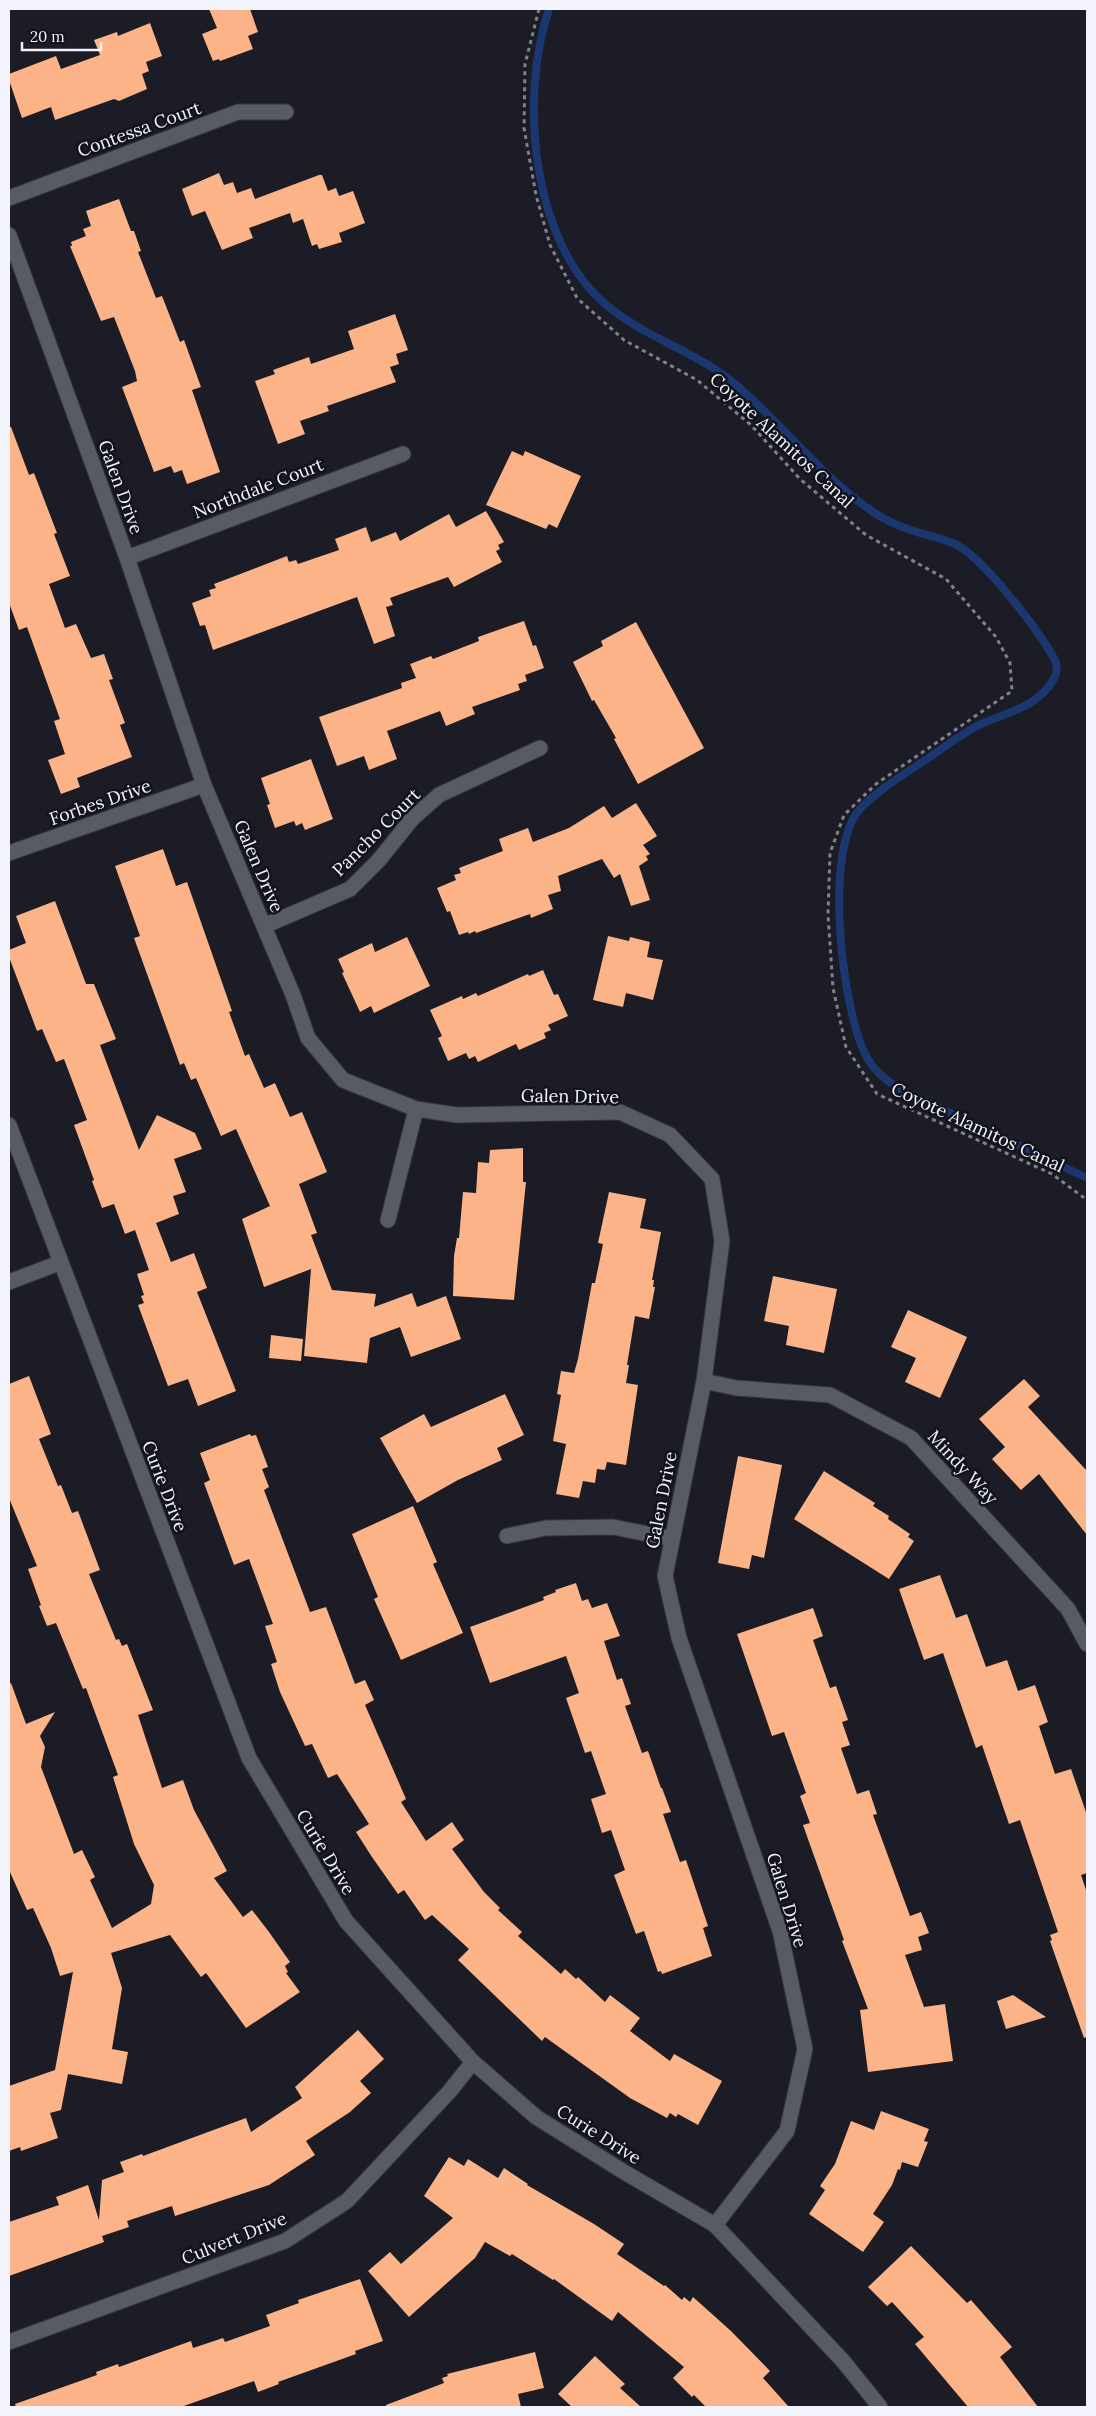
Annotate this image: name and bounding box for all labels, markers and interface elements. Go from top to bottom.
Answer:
scale bar [22,20,101,52]
text: 20 m [30,27,65,46]
street label: Contessa Court [74,96,204,162]
street label: Coyote Alamitos Canal [705,367,859,513]
street label: Galen Drive [93,437,149,537]
street label: Northdale Court [189,453,327,523]
street label: Forbes Drive [46,774,154,830]
street label: Pancho Court [327,783,425,881]
street label: Galen Drive [229,816,289,916]
street label: Coyote Alamitos Canal [888,1077,1068,1177]
street label: Galen Drive [521,1084,620,1108]
street label: Mindy Way [923,1425,1004,1509]
street label: Curie Drive [137,1437,193,1535]
street label: Galen Drive [640,1449,682,1550]
street label: Curie Drive [292,1805,361,1899]
street label: Galen Drive [762,1850,812,1951]
street label: Curie Drive [552,2099,646,2169]
street label: Culvert Drive [178,2206,290,2270]

